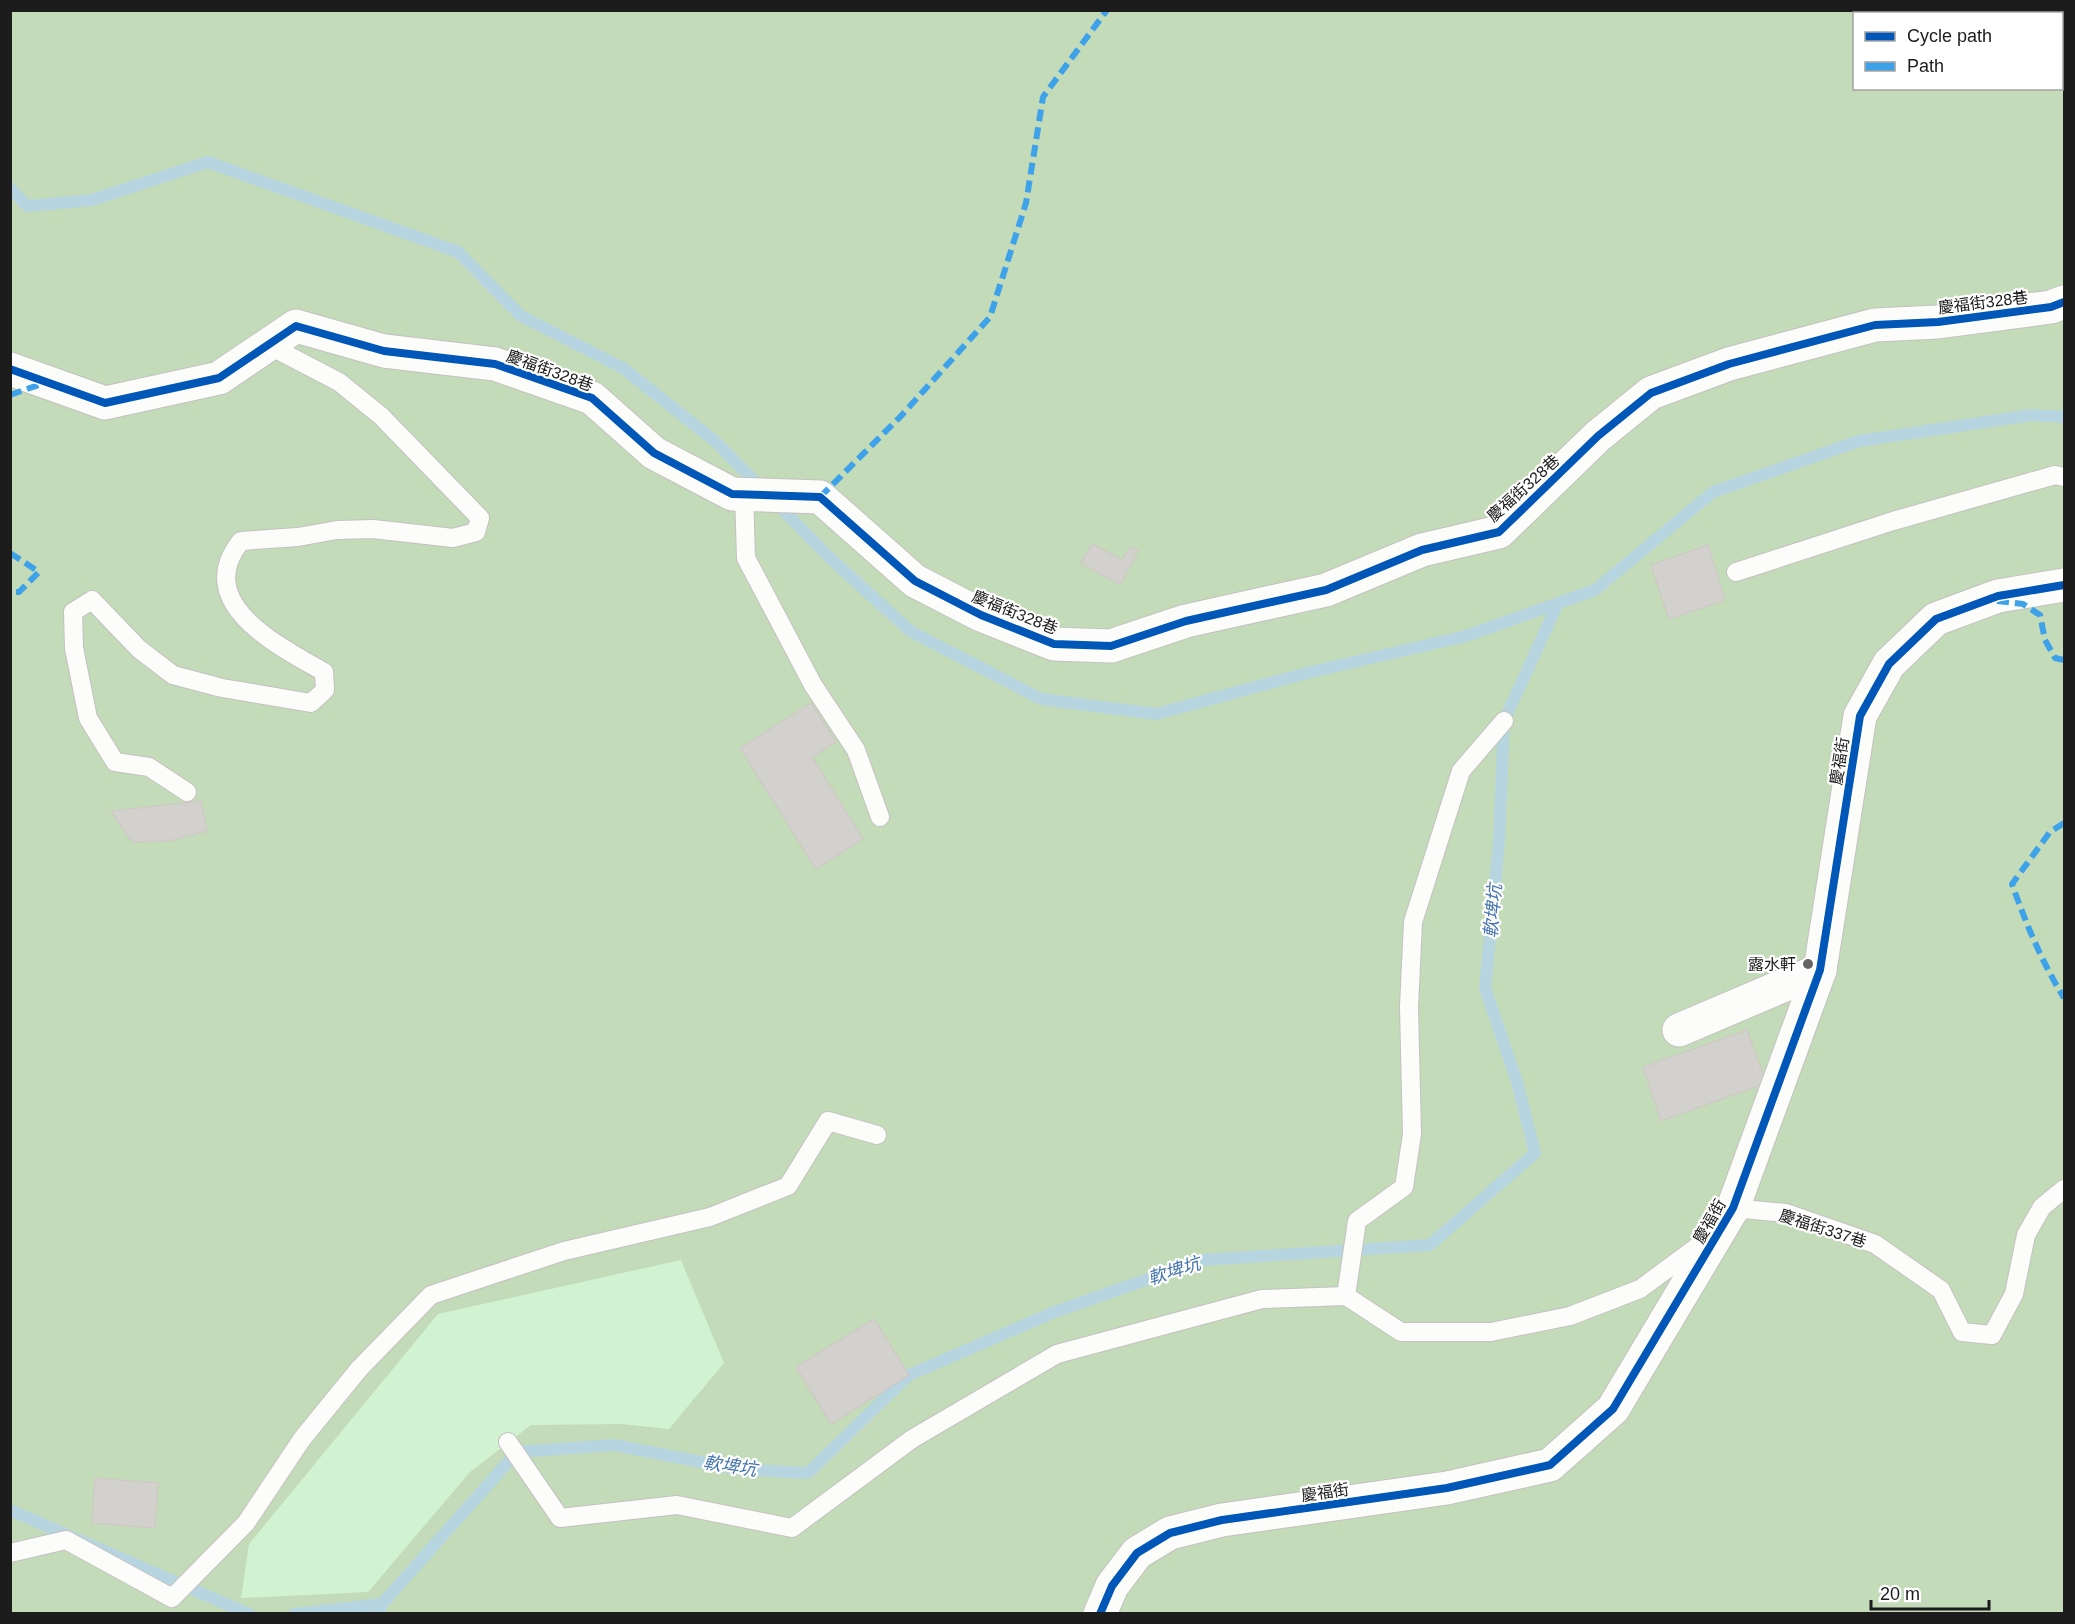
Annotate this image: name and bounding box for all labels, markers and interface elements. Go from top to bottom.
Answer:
legend [1853,12,2063,90]
text: Cycle path [1907,26,1992,46]
text: Path [1907,56,1944,76]
street label: 慶福街328巷 [1937,288,2029,316]
street label: 慶福街328巷 [504,346,596,394]
street label: 慶福街328巷 [1483,451,1563,525]
street label: 慶福街328巷 [970,587,1060,637]
street label: 慶福街 [1826,736,1852,786]
water label: 軟埤坑 [1481,880,1506,939]
place label: 露水軒 [1748,956,1796,973]
marker: 露水軒 [1801,957,1815,971]
street label: 慶福街 [1689,1196,1729,1246]
street label: 慶福街337巷 [1777,1205,1869,1251]
water label: 軟埤坑 [1145,1252,1206,1289]
water label: 軟埤坑 [702,1452,761,1480]
street label: 慶福街 [1300,1480,1350,1504]
scale bar [1871,1573,1990,1611]
text: 20 m [1880,1584,1920,1604]

